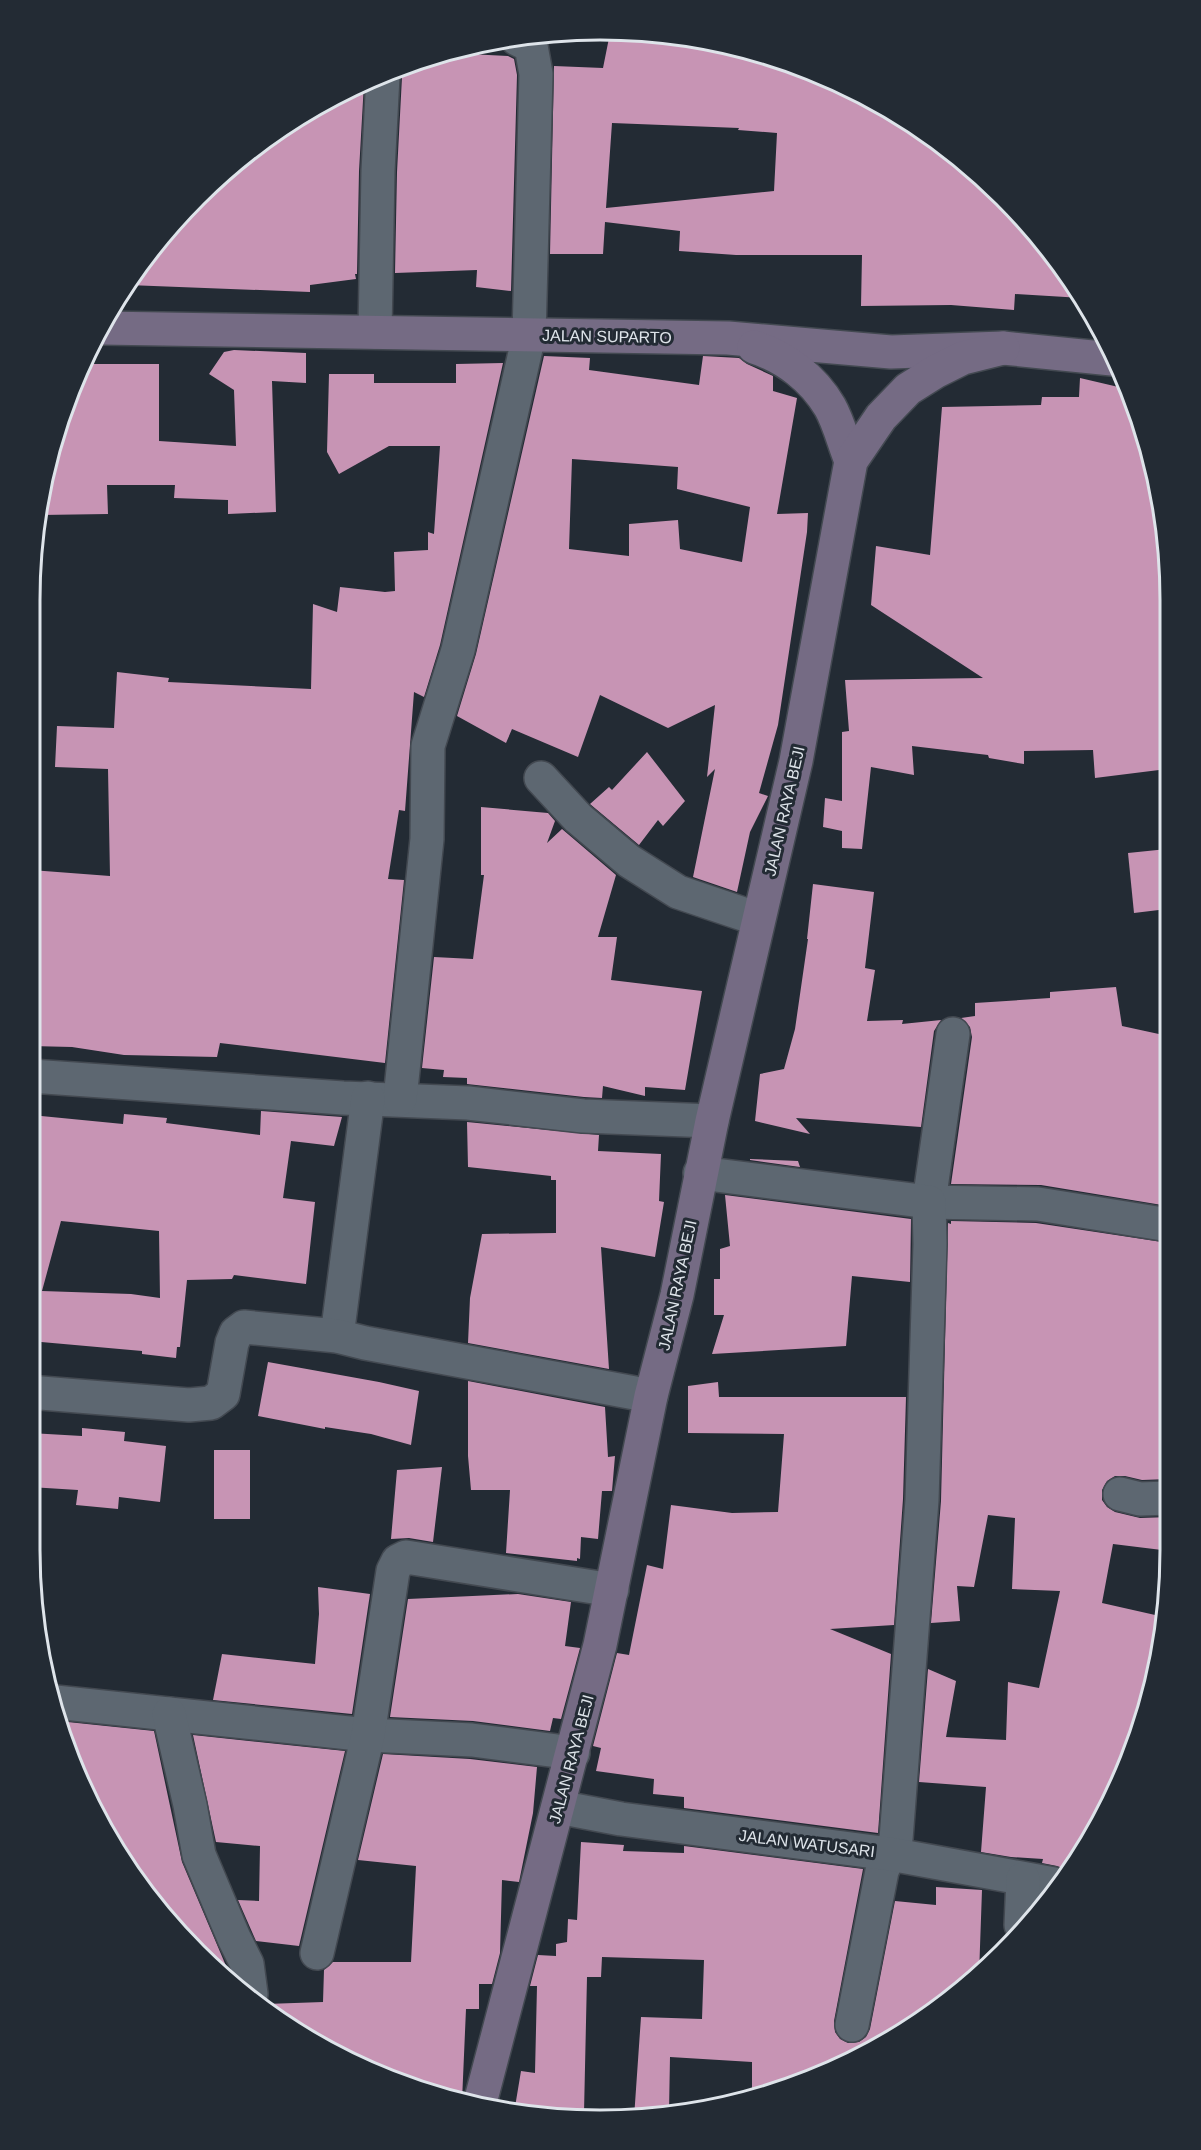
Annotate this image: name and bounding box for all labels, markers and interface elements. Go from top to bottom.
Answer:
street label: JALAN SUPARTO [542,327,672,346]
street label: JALAN RAYA BEJI [761,745,808,878]
street label: JALAN RAYA BEJI [655,1218,700,1352]
street label: JALAN RAYA BEJI [546,1693,597,1825]
street label: JALAN WATUSARI [738,1827,876,1860]

